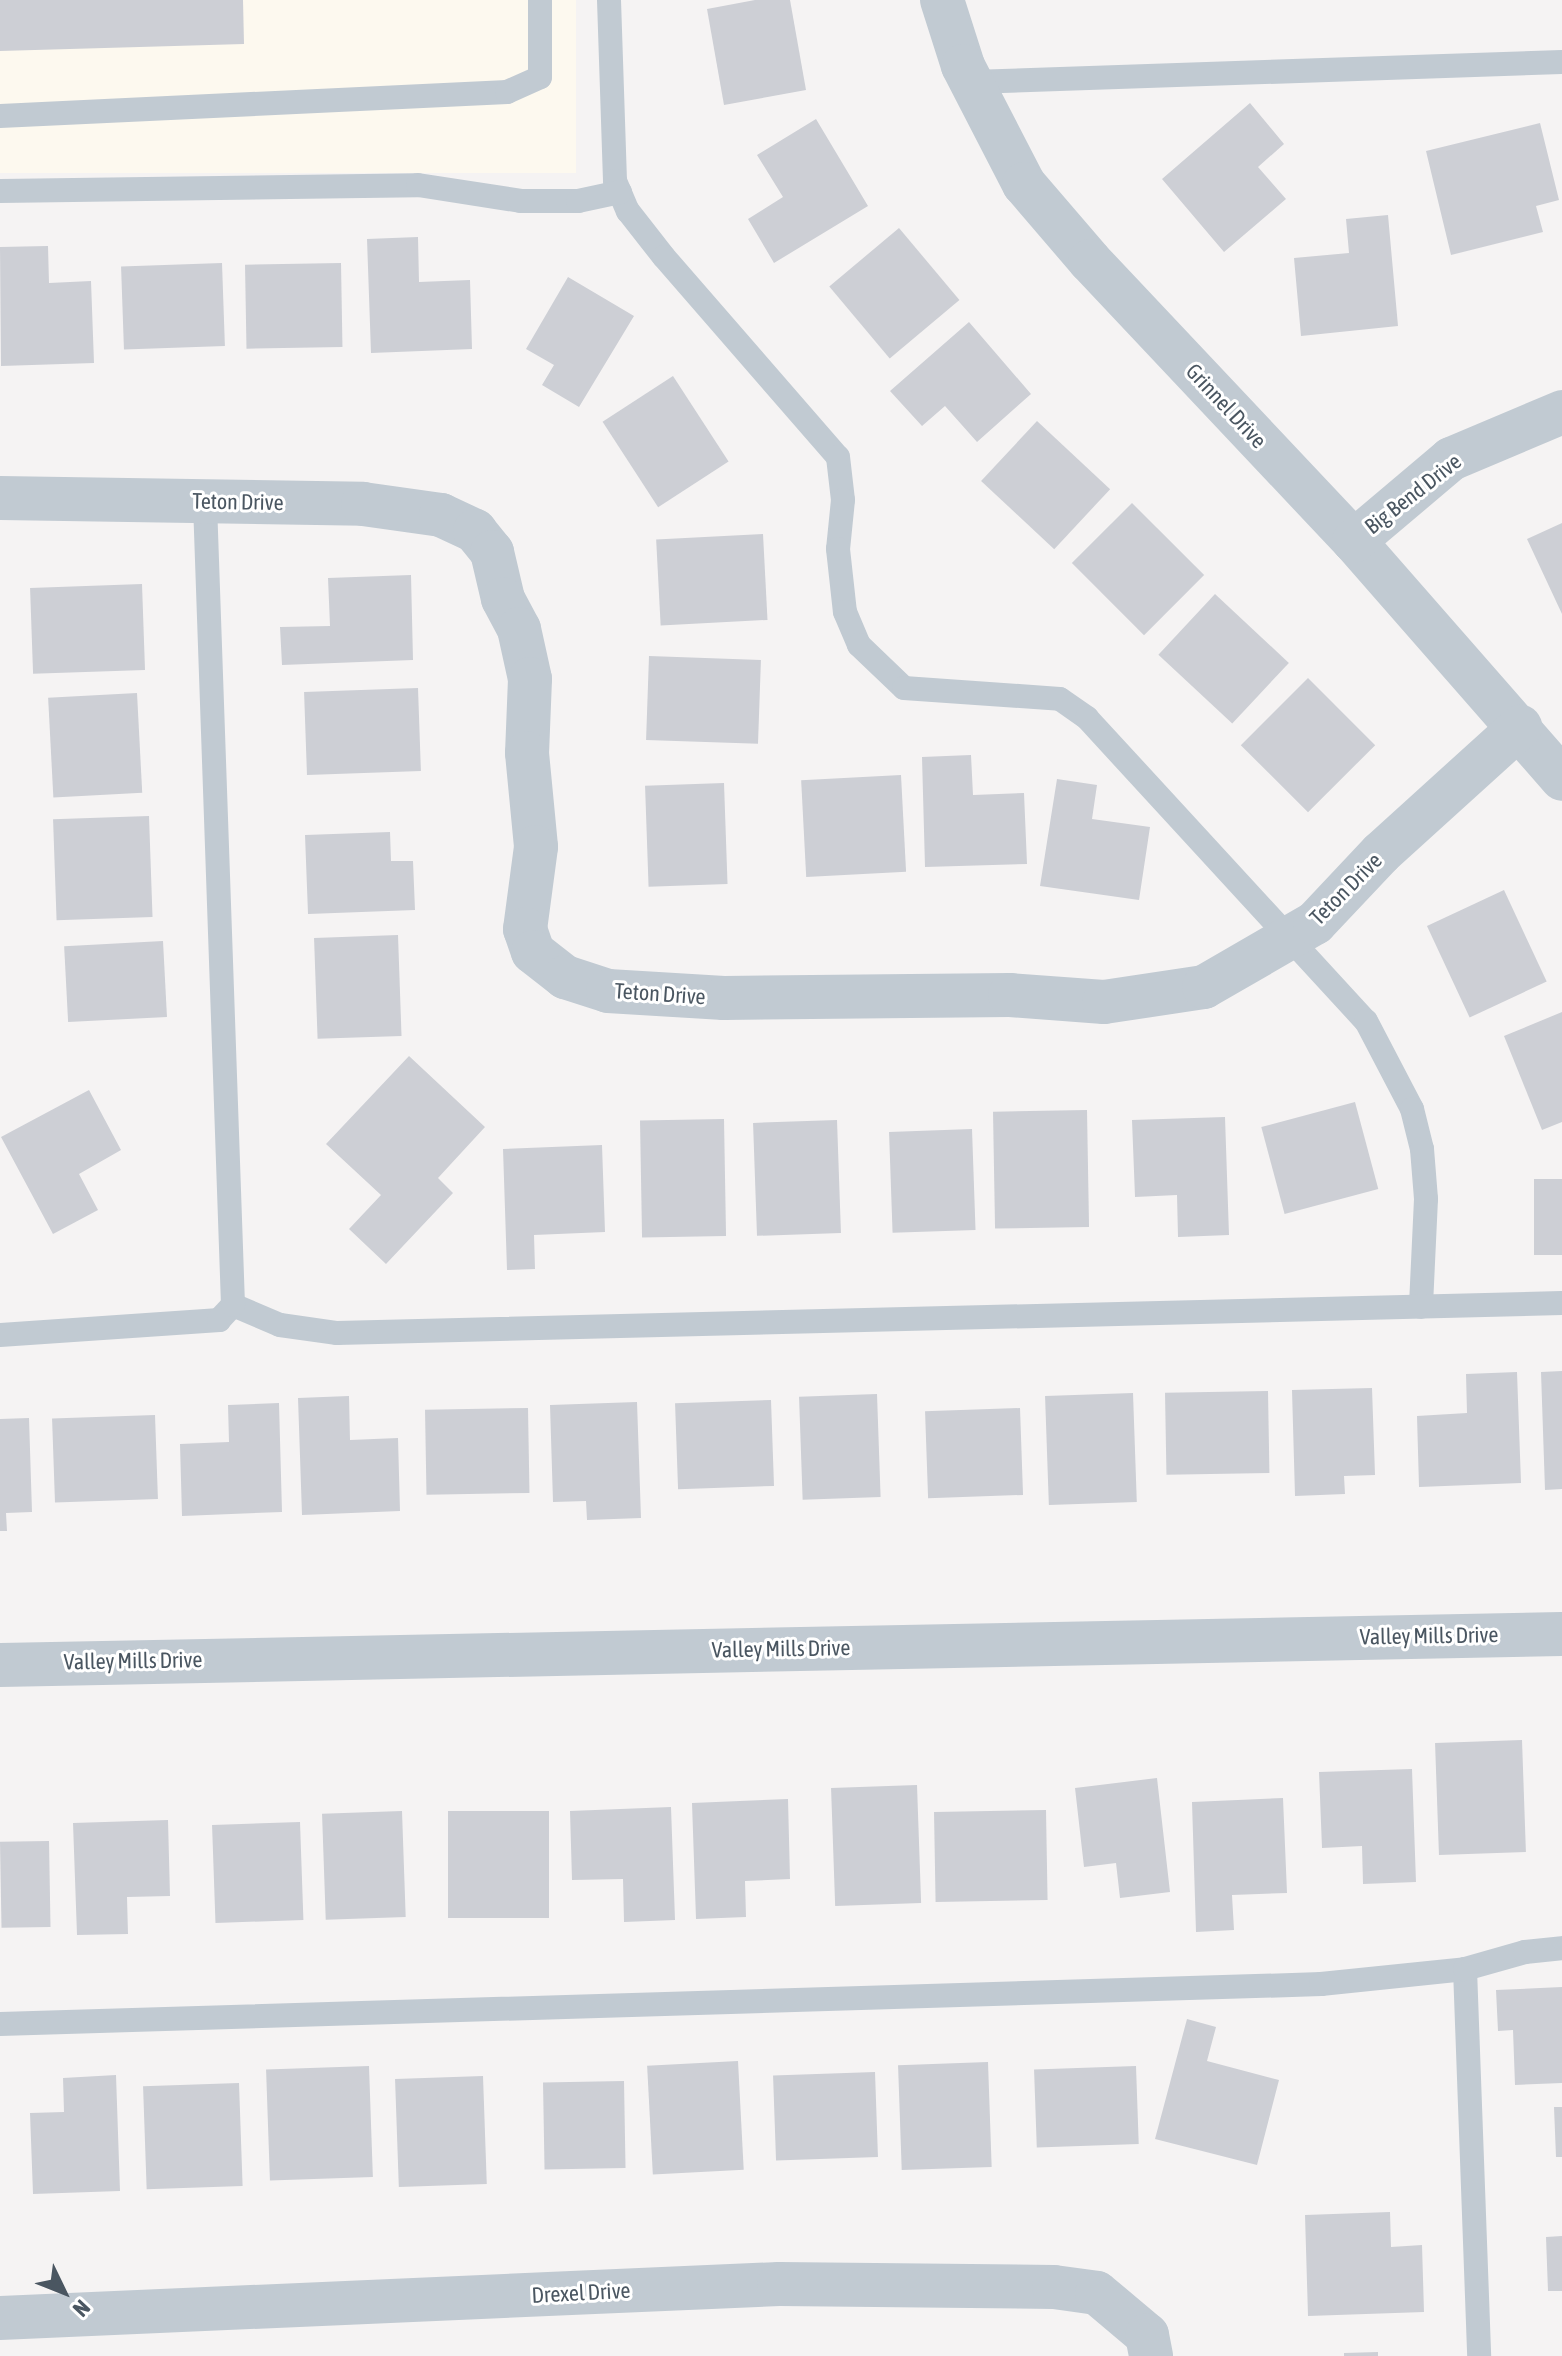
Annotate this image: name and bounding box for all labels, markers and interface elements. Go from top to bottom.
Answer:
street label: Grinnel Drive [1180,358,1272,454]
street label: Big Bend Drive [1359,448,1467,540]
street label: Teton Drive [192,488,284,516]
street label: Teton Drive [1304,847,1388,931]
street label: Teton Drive [614,978,706,1010]
street label: Valley Mills Drive [1359,1622,1499,1650]
street label: Valley Mills Drive [711,1635,851,1663]
street label: Valley Mills Drive [63,1647,203,1675]
north arrow [24,2252,104,2332]
street label: Drexel Drive [531,2277,631,2309]
text: N [68,2295,95,2322]

